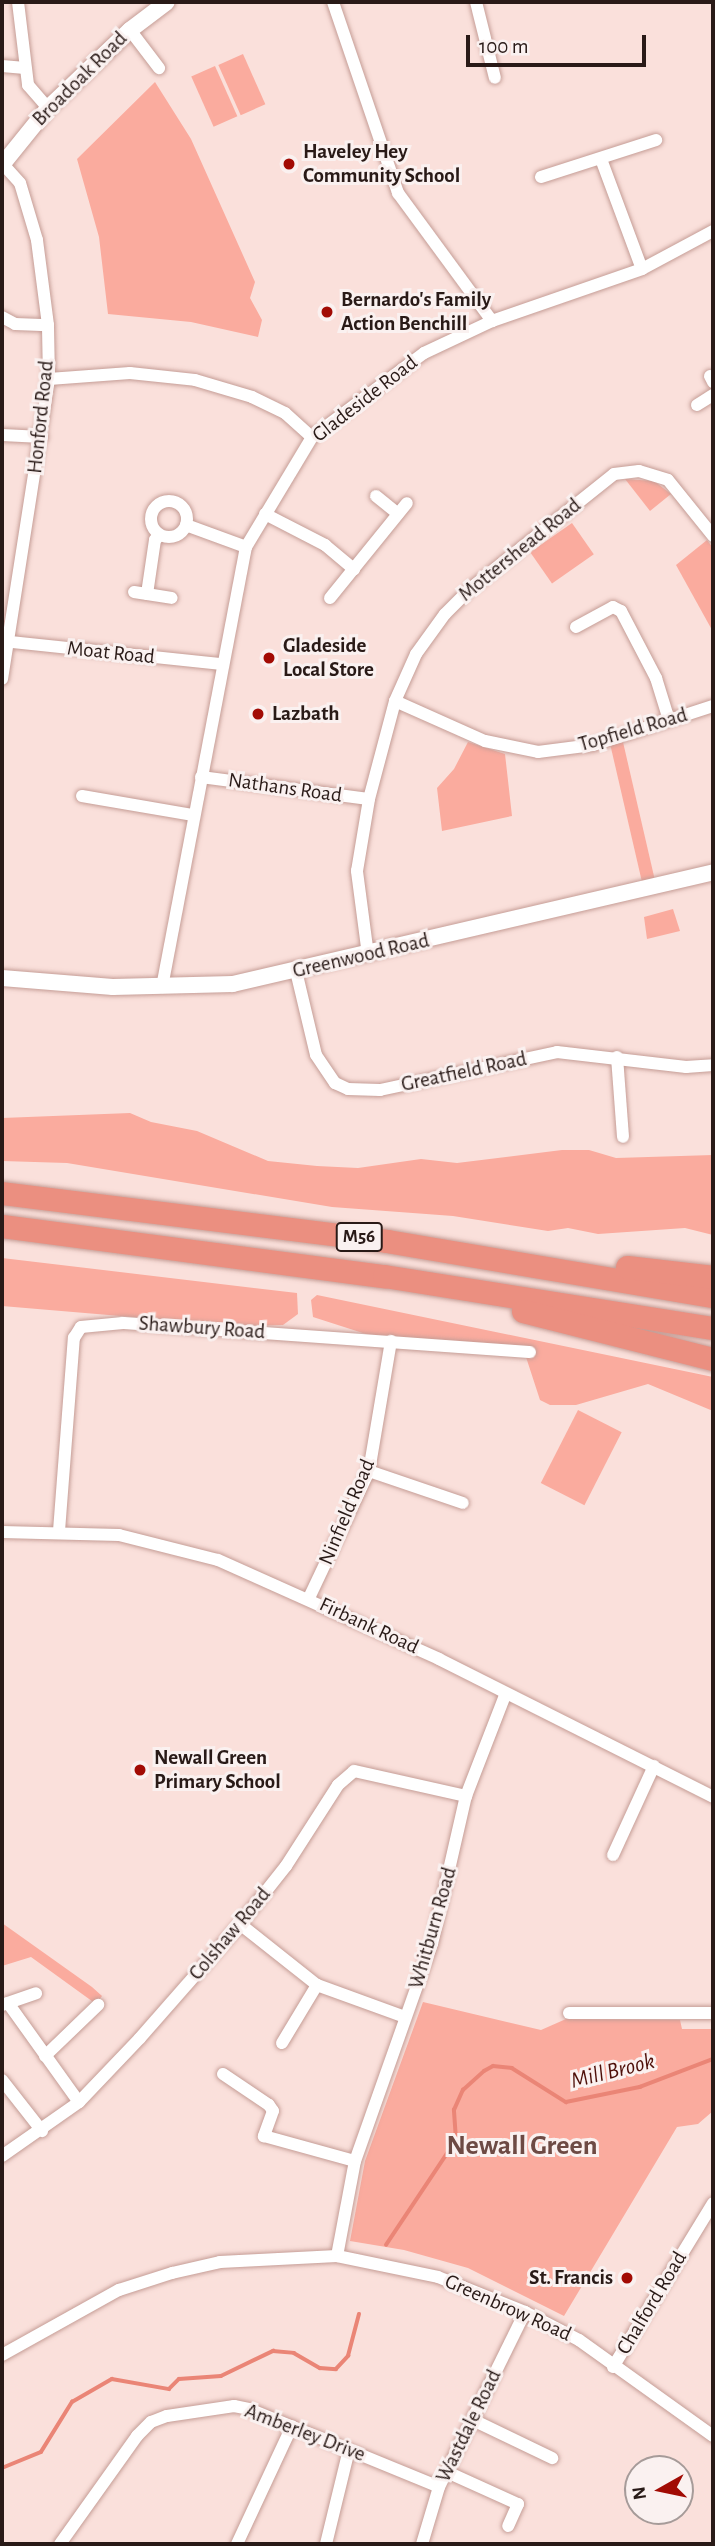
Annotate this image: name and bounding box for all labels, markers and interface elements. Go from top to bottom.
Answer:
scale bar [470,21,650,65]
street label: Broadoak Road [27,26,133,132]
text: 100 m [479,36,529,57]
place label: Haveley Hey Community School [303,139,460,189]
marker: Haveley Hey Community School [281,156,297,172]
place label: Bernardo's Family Action Benchill [341,287,491,337]
marker: Bernardo's Family Action Benchill [319,304,335,320]
street label: Gladeside Road [307,350,423,448]
street label: Honford Road [23,359,59,475]
street label: Mottershead Road [454,493,586,607]
place label: Gladeside Local Store [283,633,374,683]
street label: Moat Road [66,636,156,670]
marker: Gladeside Local Store [261,650,277,666]
place label: Lazbath [272,701,339,727]
street label: Topfield Road [576,702,690,758]
marker: Lazbath [250,706,266,722]
street label: Nathans Road [227,768,343,808]
street label: Greenwood Road [290,928,432,984]
street label: Greatfield Road [399,1046,529,1098]
road number: M56 [334,1222,384,1252]
street label: Shawbury Road [138,1311,266,1345]
street label: Ninfield Road [313,1455,381,1569]
street label: Firbank Road [315,1592,423,1660]
place label: Newall Green Primary School [154,1745,281,1795]
marker: Newall Green Primary School [132,1762,148,1778]
street label: Whitburn Road [404,1864,462,1992]
street label: Colshaw Road [184,1882,276,1986]
water label: Mill Brook [568,2048,658,2096]
district label: Newall Green [447,2129,597,2163]
street label: Chalford Road [611,2247,693,2359]
place label: St. Francis [529,2265,613,2291]
street label: Greenbrow Road [441,2269,575,2347]
marker: St. Francis [619,2270,635,2286]
street label: Wastdale Road [431,2366,507,2486]
street label: Amberley Drive [241,2398,369,2468]
north arrow [624,2455,694,2525]
text: N [629,2485,650,2501]

